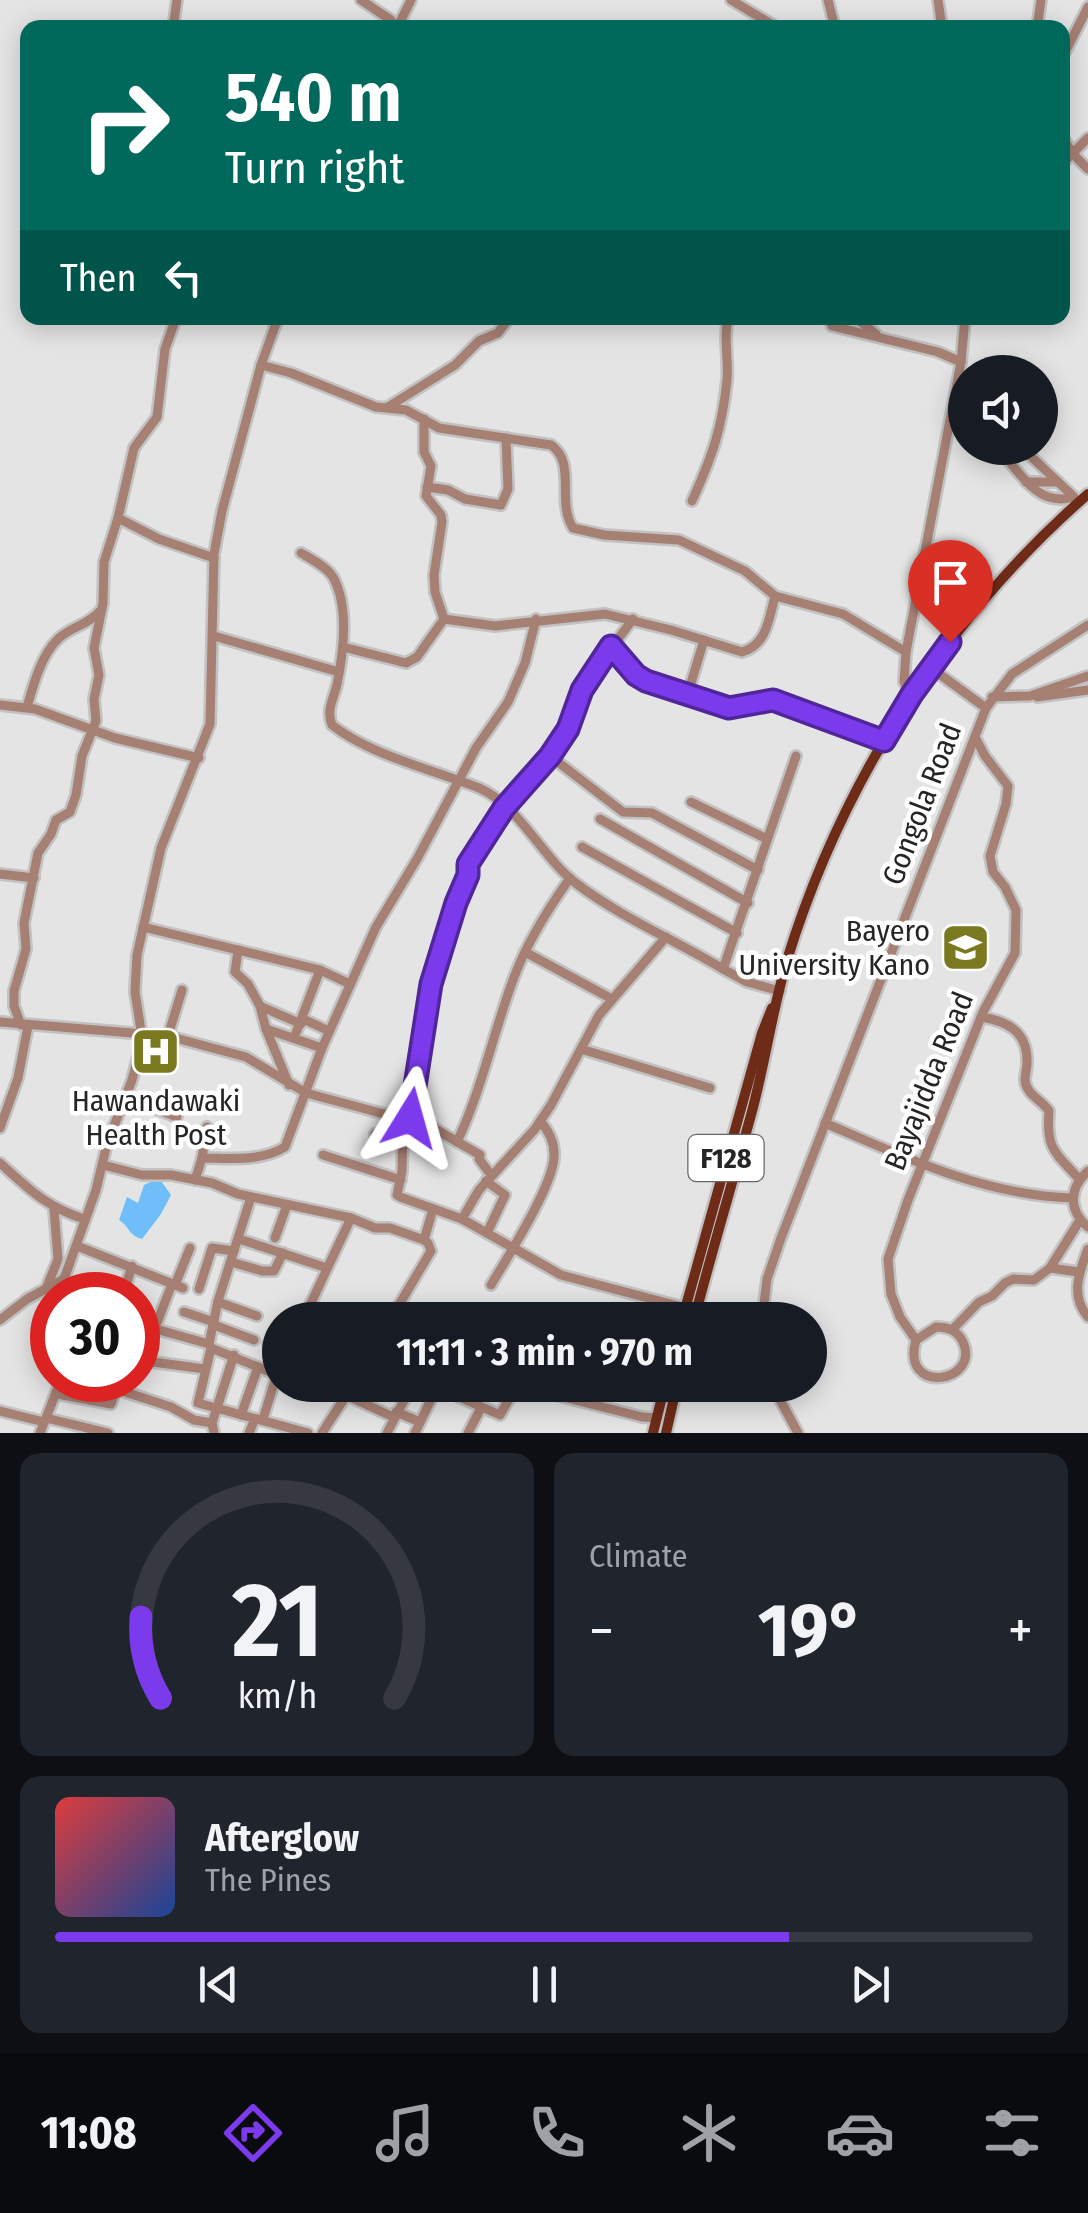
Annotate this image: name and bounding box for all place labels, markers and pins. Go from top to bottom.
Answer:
pin [908,540,993,643]
place label: Bayero University Kano [738,913,930,983]
school or university icon: Bayero University Kano [939,922,991,974]
hospital icon: Hawandawaki Health Post [130,1026,182,1078]
place label: Hawandawaki Health Post [72,1083,240,1153]

